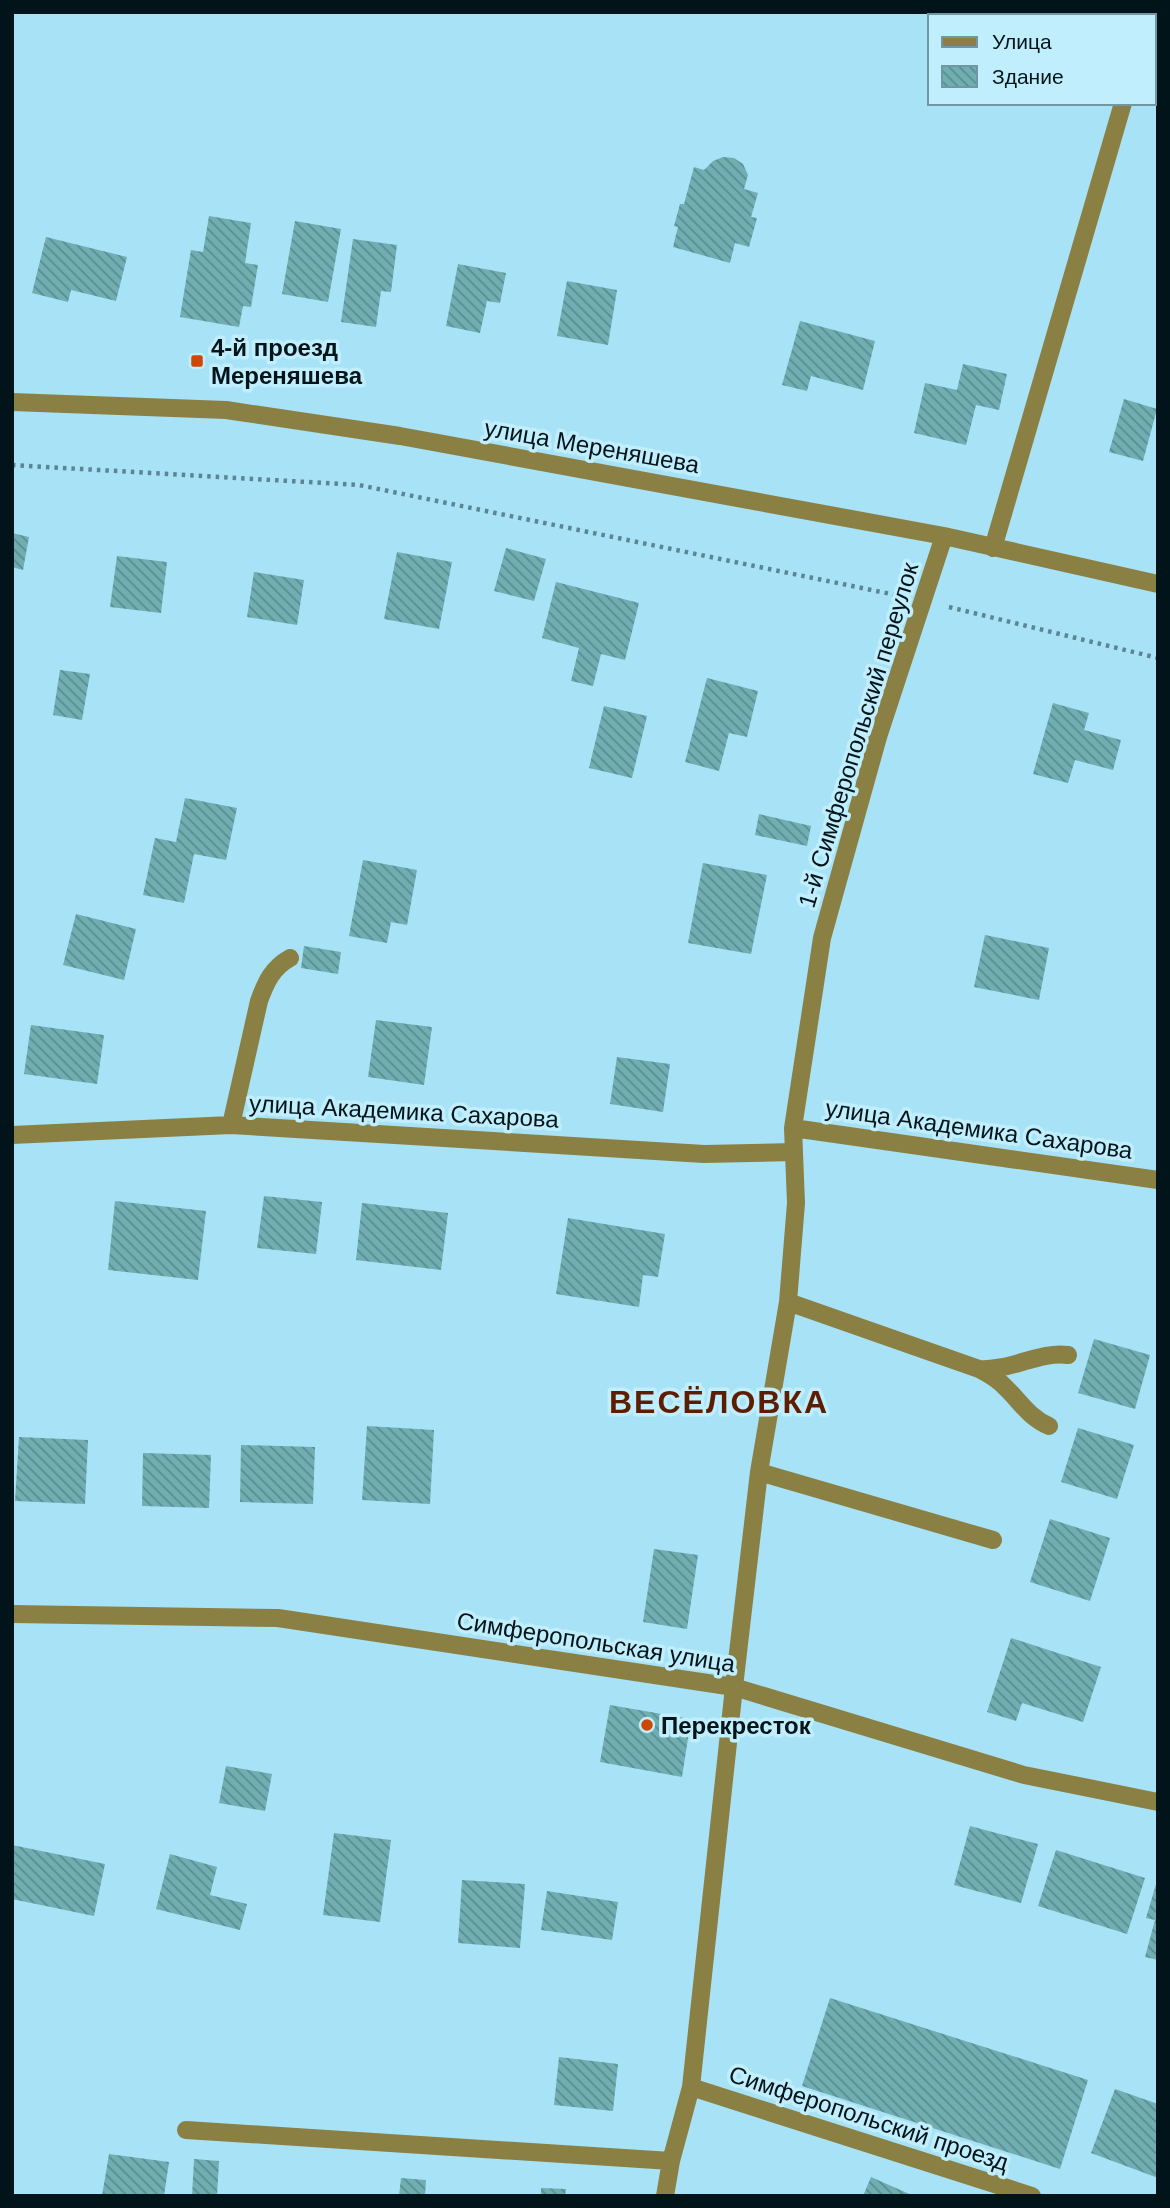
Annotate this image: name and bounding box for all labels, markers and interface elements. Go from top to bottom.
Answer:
legend [928,14,1156,105]
text: Улица [992,30,1052,53]
text: Здание [992,65,1064,88]
place label: 4-й проезд Мереняшева [211,334,363,389]
marker: 4-й проезд Мереняшева [189,353,205,369]
street label: улица Мереняшева [482,414,702,478]
street label: 1-й Симферопольский переулок [793,559,924,911]
street label: улица Академика Сахарова [249,1089,560,1133]
street label: улица Академика Сахарова [824,1094,1135,1164]
district label: ВЕСЁЛОВКА [609,1384,829,1420]
street label: Симферопольская улица [455,1607,738,1677]
place label: Перекресток [661,1712,812,1739]
marker: Перекресток [639,1717,655,1733]
street label: Симферопольский проезд [726,2060,1012,2176]

